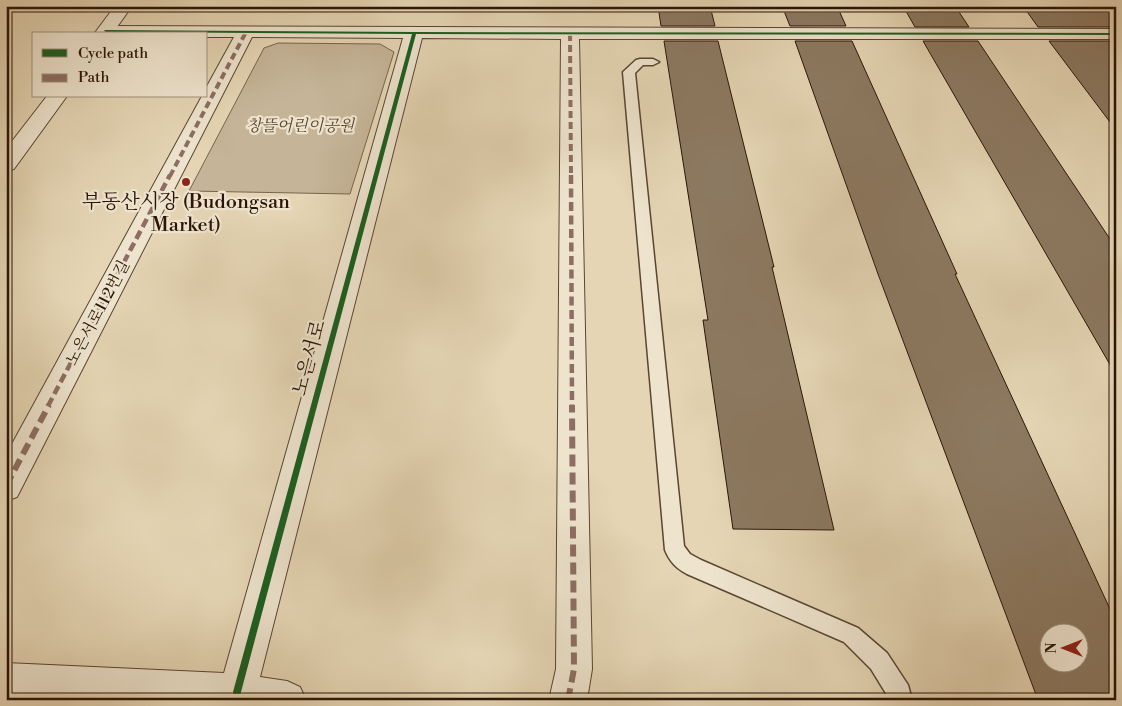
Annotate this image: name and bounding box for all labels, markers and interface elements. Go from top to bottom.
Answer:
legend [32,32,208,98]
text: Cycle path [78,44,148,63]
text: Path [78,68,110,87]
park label: 창뜰어린이공원 [246,116,356,136]
marker: 부동산시장 (Budongsan Market) [180,176,192,188]
place label: 부동산시장 (Budongsan Market) [82,190,290,238]
street label: 노은서로112번길 [62,257,134,369]
street label: 노은서로 [288,317,332,399]
north arrow [1040,624,1090,674]
text: N [1043,642,1061,654]

